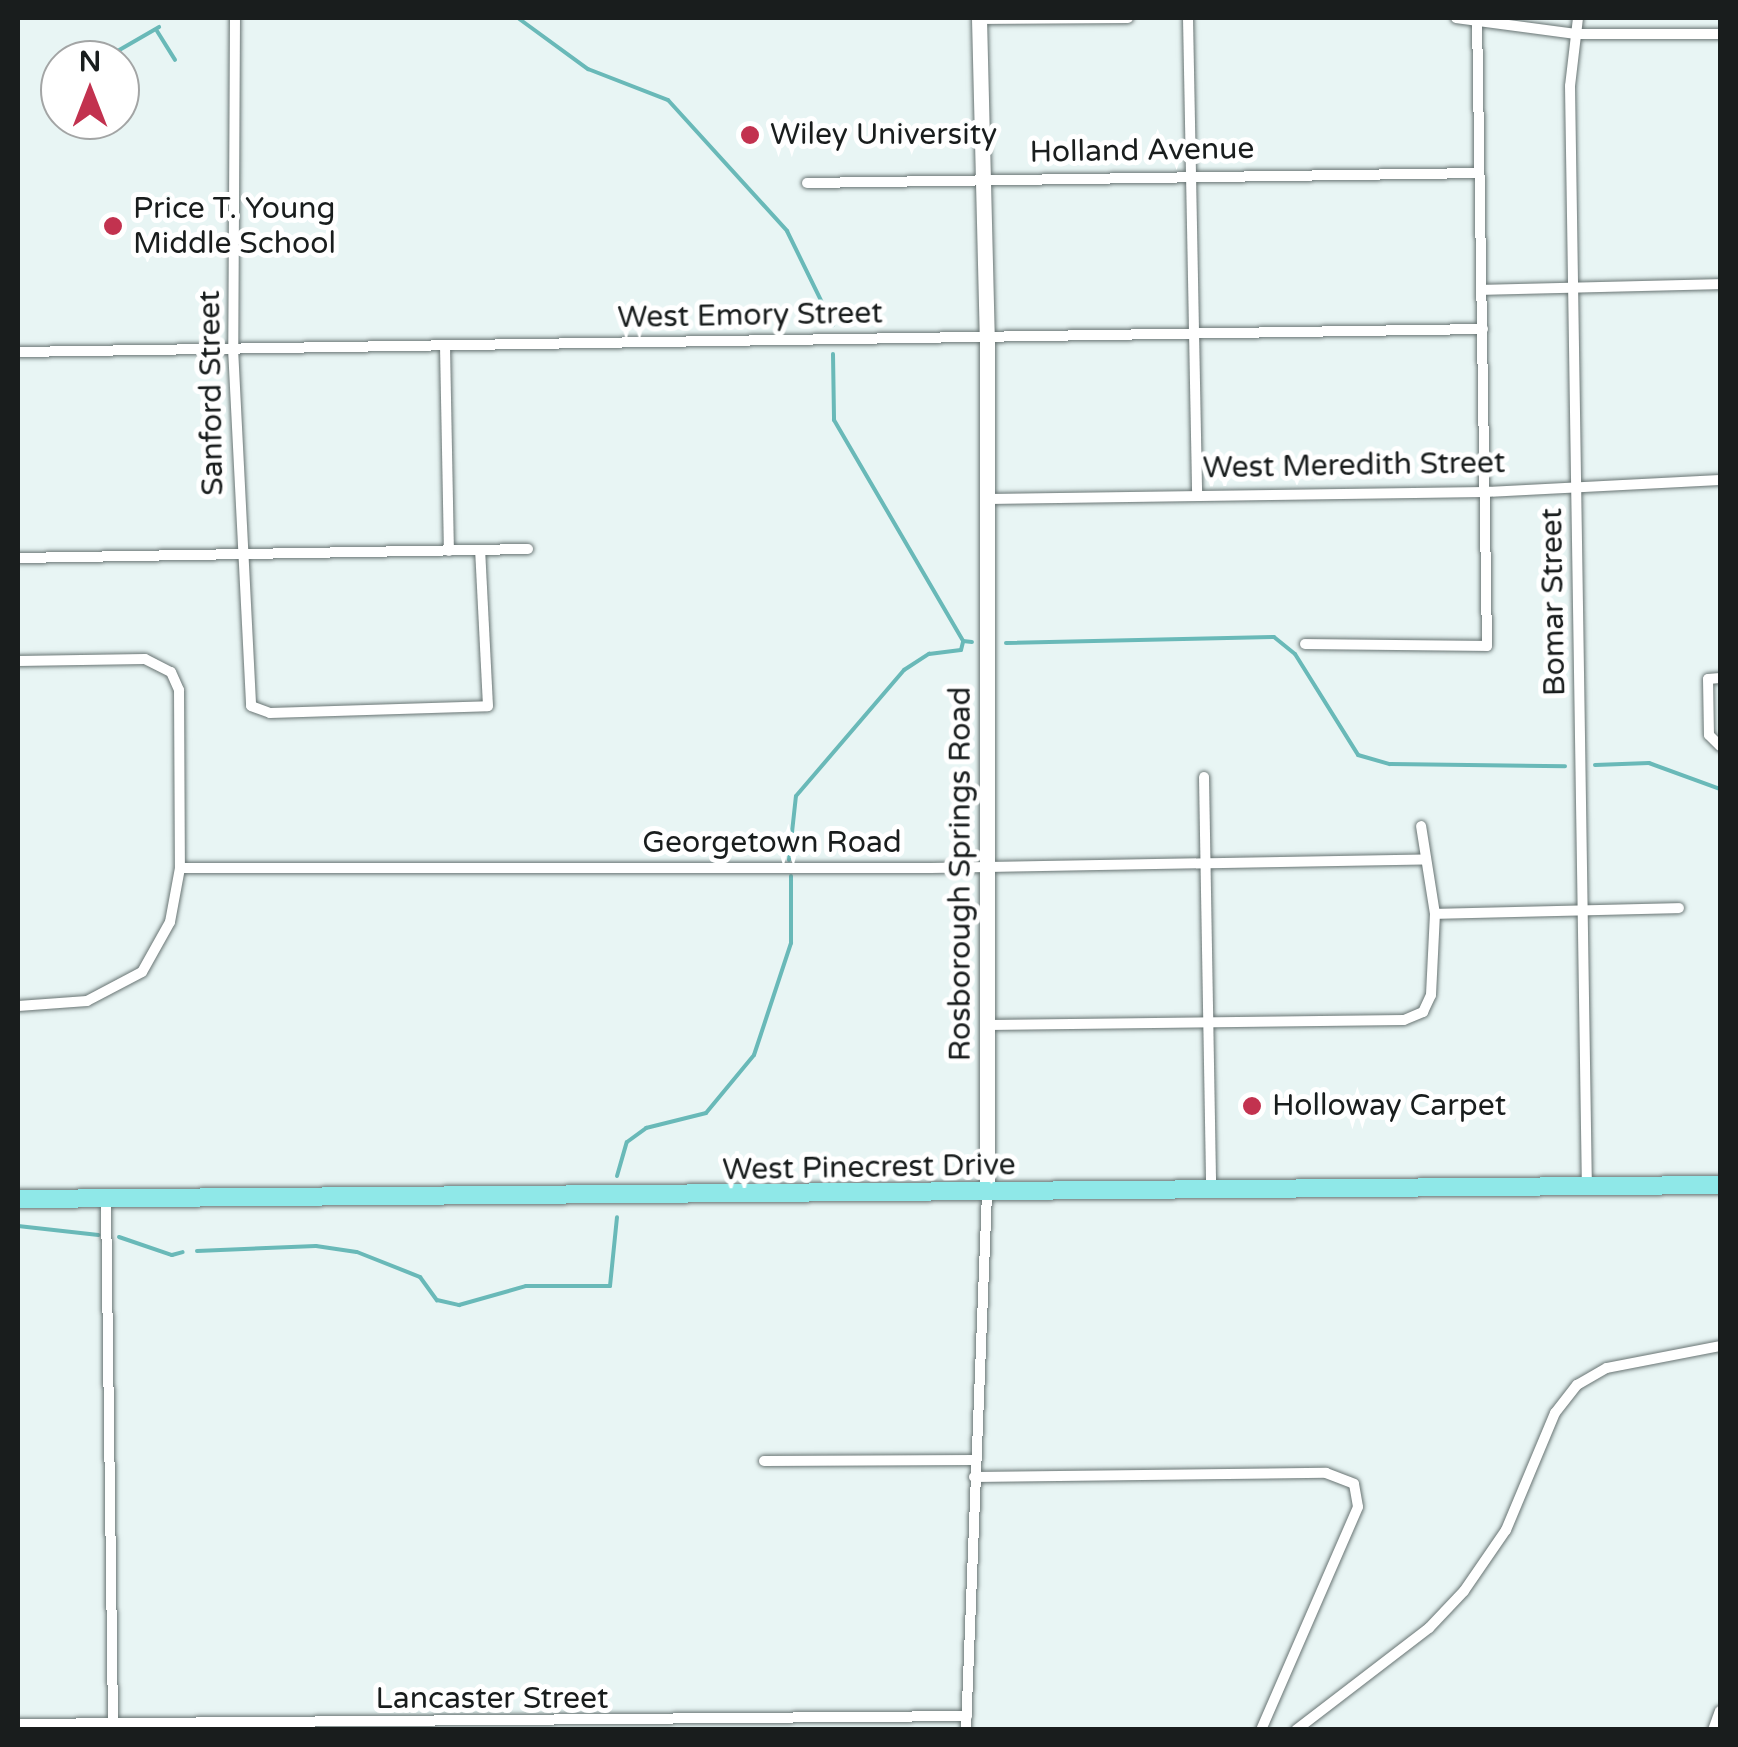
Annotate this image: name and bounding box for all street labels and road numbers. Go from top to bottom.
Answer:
street label: Holland Avenue [1029,131,1255,171]
street label: Sanford Street [192,290,232,496]
street label: West Emory Street [617,296,883,336]
street label: West Meredith Street [1202,445,1506,487]
street label: Bomar Street [1534,508,1574,696]
street label: Rosborough Springs Road [943,687,979,1061]
street label: Georgetown Road [642,825,902,861]
street label: West Pinecrest Drive [722,1147,1016,1189]
street label: Lancaster Street [376,1681,608,1717]

